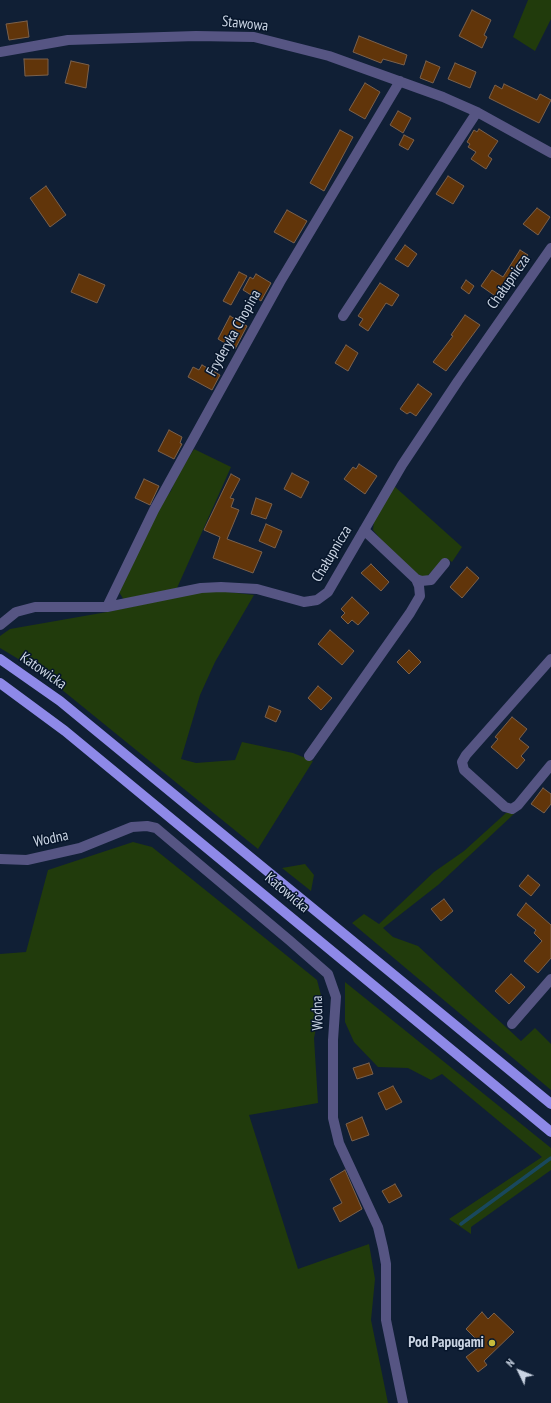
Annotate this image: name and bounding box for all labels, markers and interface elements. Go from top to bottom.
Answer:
street label: Stawowa [221,13,269,35]
street label: Chałupnicza [484,251,534,313]
street label: Fryderyka Chopina [203,287,265,379]
street label: Chałupnicza [308,523,356,585]
street label: Katowicka [16,649,70,693]
street label: Wodna [32,827,70,851]
street label: Katowicka [261,869,313,917]
street label: Wodna [309,995,327,1031]
place label: Pod Papugami [408,1334,484,1352]
marker: Pod Papugami [487,1338,497,1348]
north arrow [499,1351,539,1391]
text: N [503,1356,517,1370]

